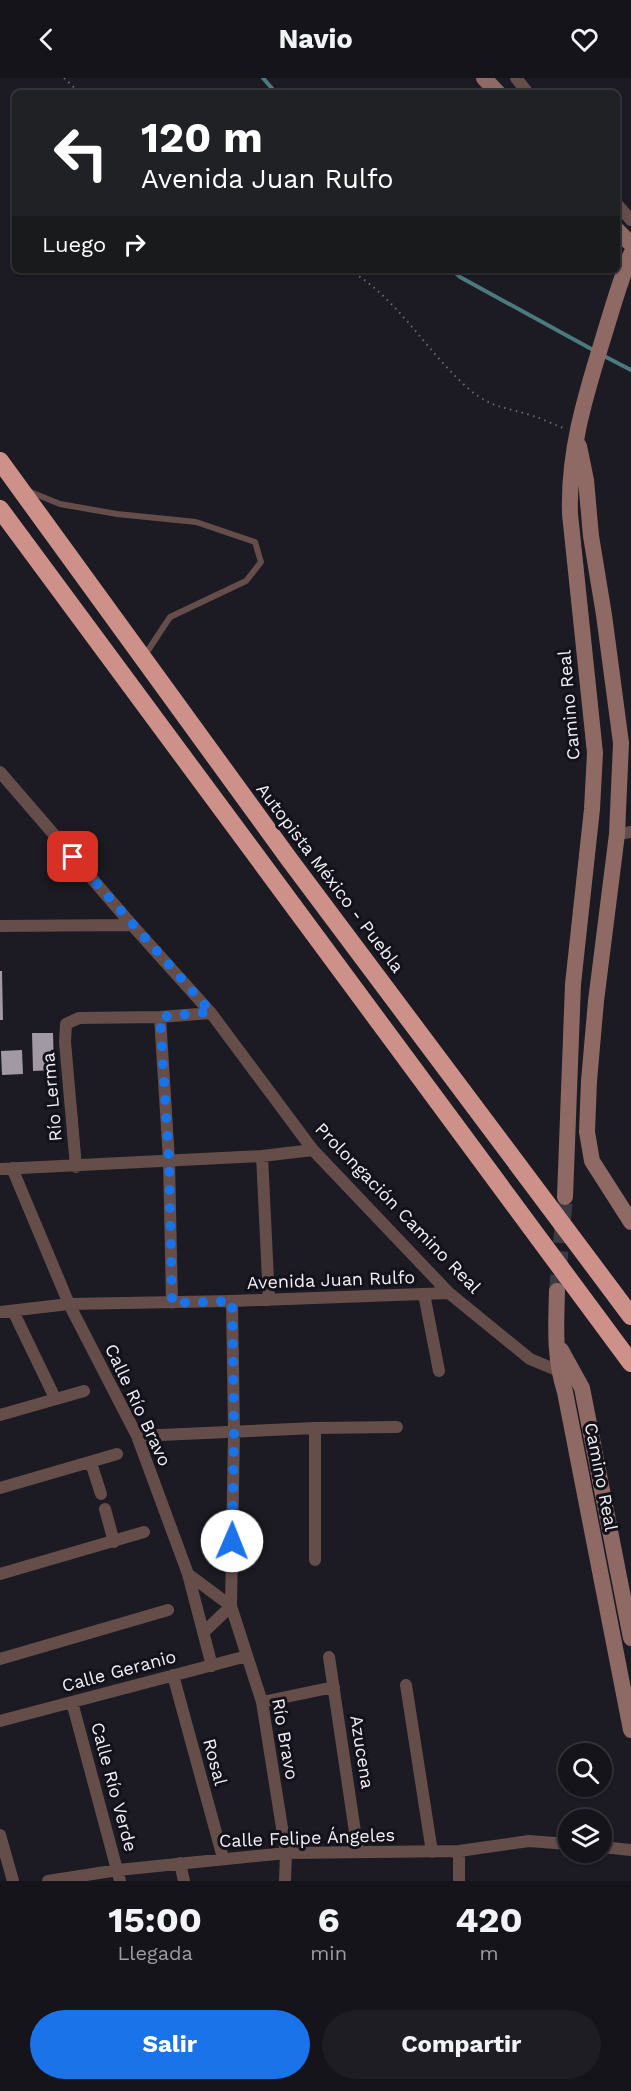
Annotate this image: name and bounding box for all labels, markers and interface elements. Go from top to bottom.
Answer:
icon: back [30,23,63,56]
text: Navio [278,23,353,55]
icon: heart [568,23,601,56]
text: 120 m [141,113,263,162]
icon: left [42,114,120,192]
text: Avenida Juan Rulfo [141,163,394,195]
icon: right [118,228,151,261]
text: Luego [42,232,106,257]
street label: Camino Real [553,649,584,761]
street label: Autopista México - Puebla [252,779,408,977]
pin [47,831,98,882]
icon: arrive [56,840,89,873]
street label: Río Lerma [37,1052,66,1142]
street label: Prolongación Camino Real [311,1118,486,1298]
street label: Avenida Juan Rulfo [246,1266,415,1293]
street label: Calle Río Bravo [101,1340,176,1469]
street label: Camino Real [581,1421,622,1534]
position arrow [200,1509,264,1573]
street label: Calle Geranio [59,1645,178,1696]
street label: Río Bravo [268,1696,303,1781]
street label: Azucena [346,1714,379,1790]
street label: Calle Río Verde [87,1720,142,1854]
street label: Rosal [199,1736,232,1788]
map controls [558,1743,612,1863]
button: search [558,1743,612,1797]
button: layers [558,1809,612,1863]
street label: Calle Felipe Ángeles [219,1824,395,1851]
text: 15:00 [108,1899,202,1941]
text: 6 [318,1899,340,1941]
text: 420 [455,1899,523,1941]
text: Llegada [117,1941,193,1965]
text: min [310,1941,347,1965]
text: m [479,1941,499,1965]
button: Salir [30,2010,310,2079]
button: Compartir [322,2010,601,2079]

